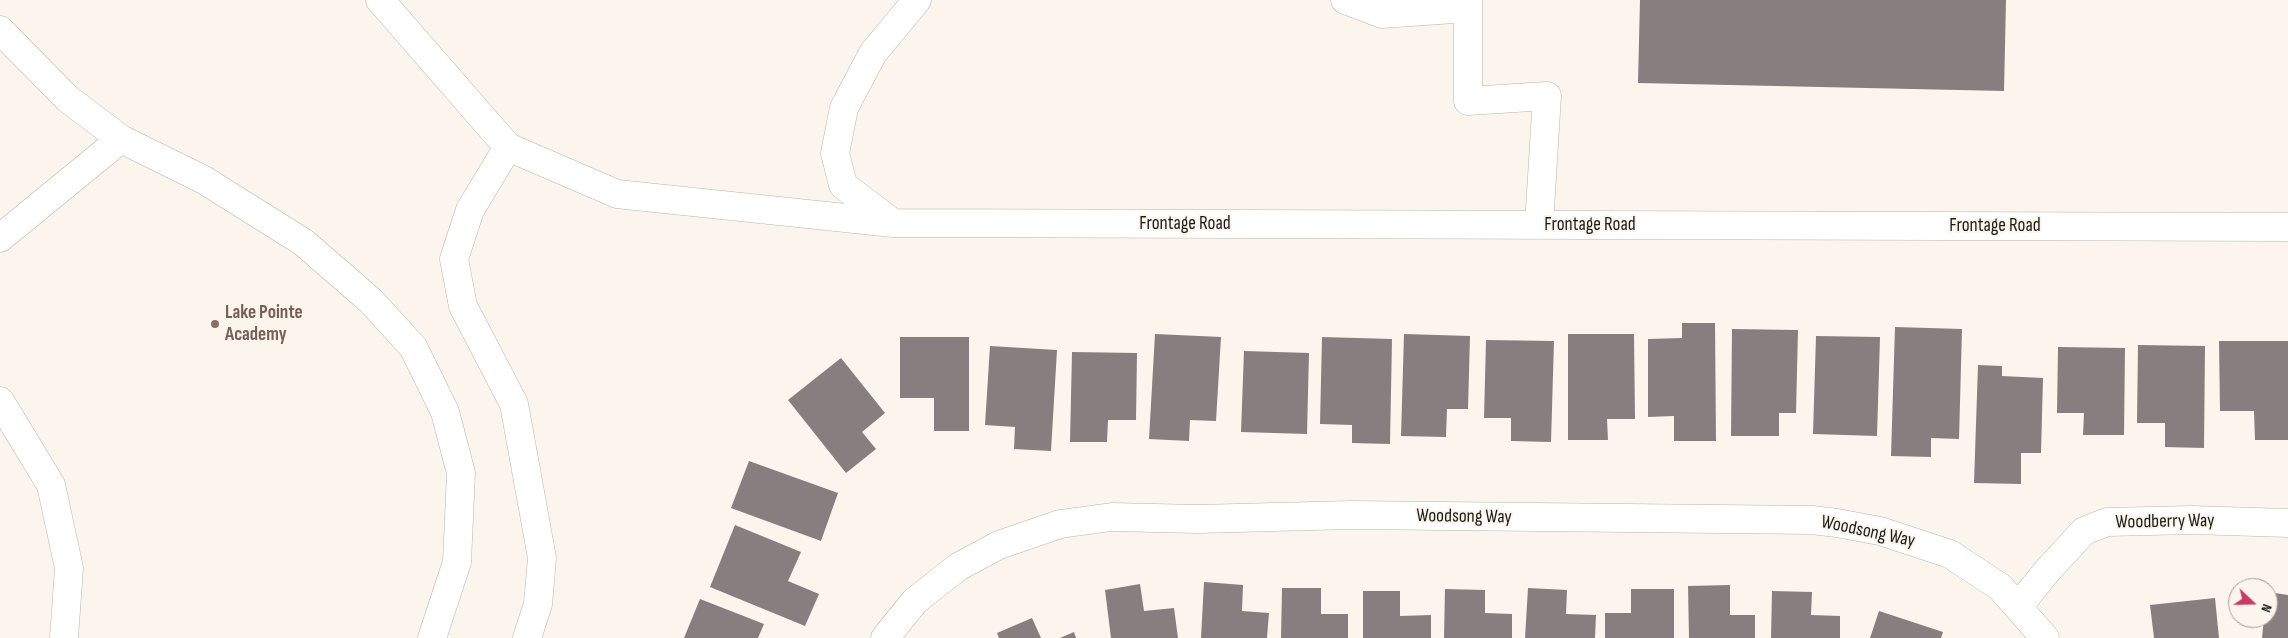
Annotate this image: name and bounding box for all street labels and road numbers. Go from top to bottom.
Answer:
street label: Frontage Road [1139,213,1231,235]
street label: Frontage Road [1544,214,1636,236]
street label: Frontage Road [1949,215,2041,237]
street label: Woodsong Way [1416,505,1512,529]
street label: Woodberry Way [2115,510,2215,534]
street label: Woodsong Way [1819,511,1917,553]

